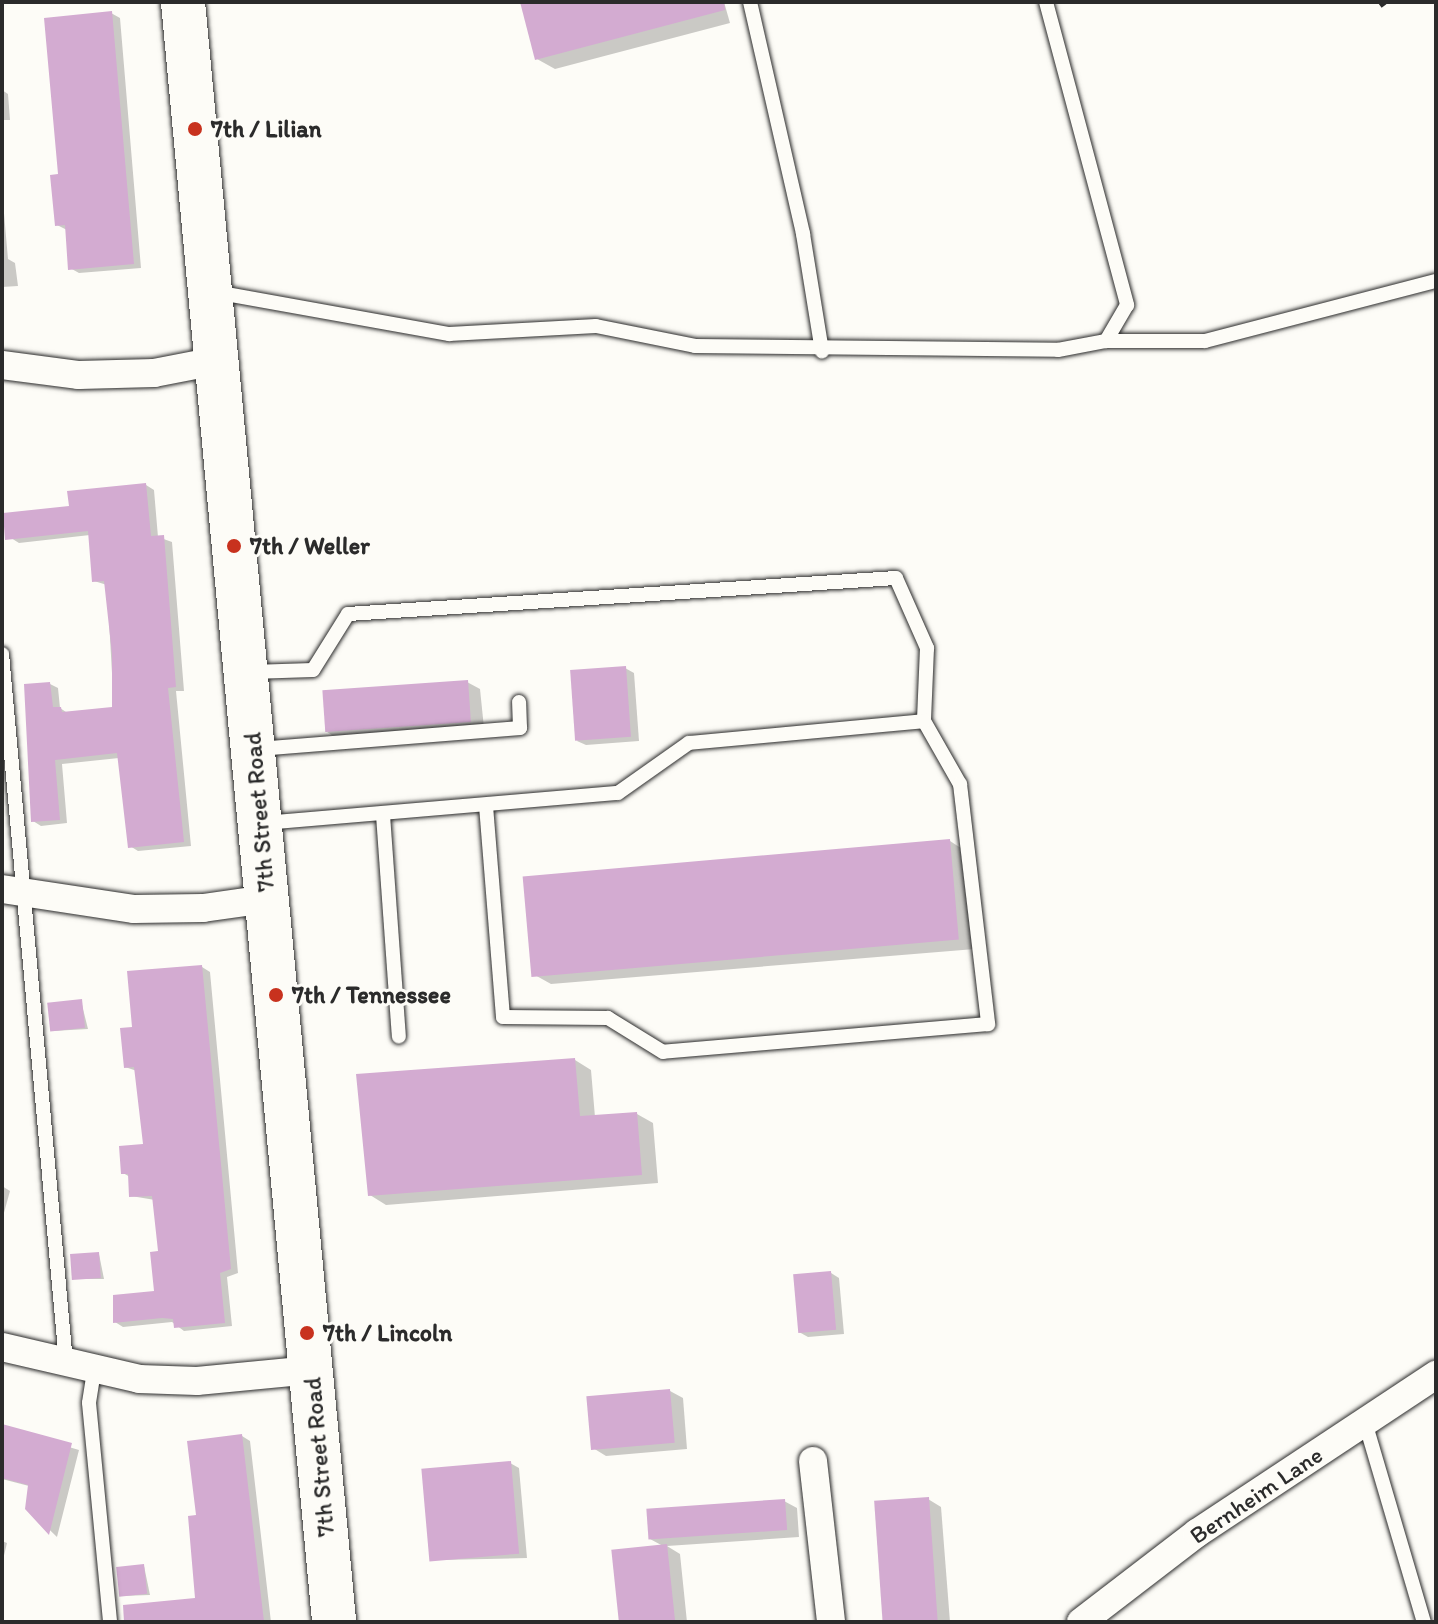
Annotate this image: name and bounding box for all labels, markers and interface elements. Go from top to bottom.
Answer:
place label: 7th / Lilian [211,115,322,143]
marker: 7th / Lilian [186,120,204,138]
place label: 7th / Weller [250,532,370,560]
marker: 7th / Weller [225,537,243,555]
street label: 7th Street Road [238,731,280,893]
place label: 7th / Tennessee [292,981,451,1009]
marker: 7th / Tennessee [267,986,285,1004]
place label: 7th / Lincoln [323,1319,452,1347]
marker: 7th / Lincoln [298,1324,316,1342]
street label: 7th Street Road [298,1376,340,1538]
street label: Bernheim Lane [1184,1440,1328,1550]

